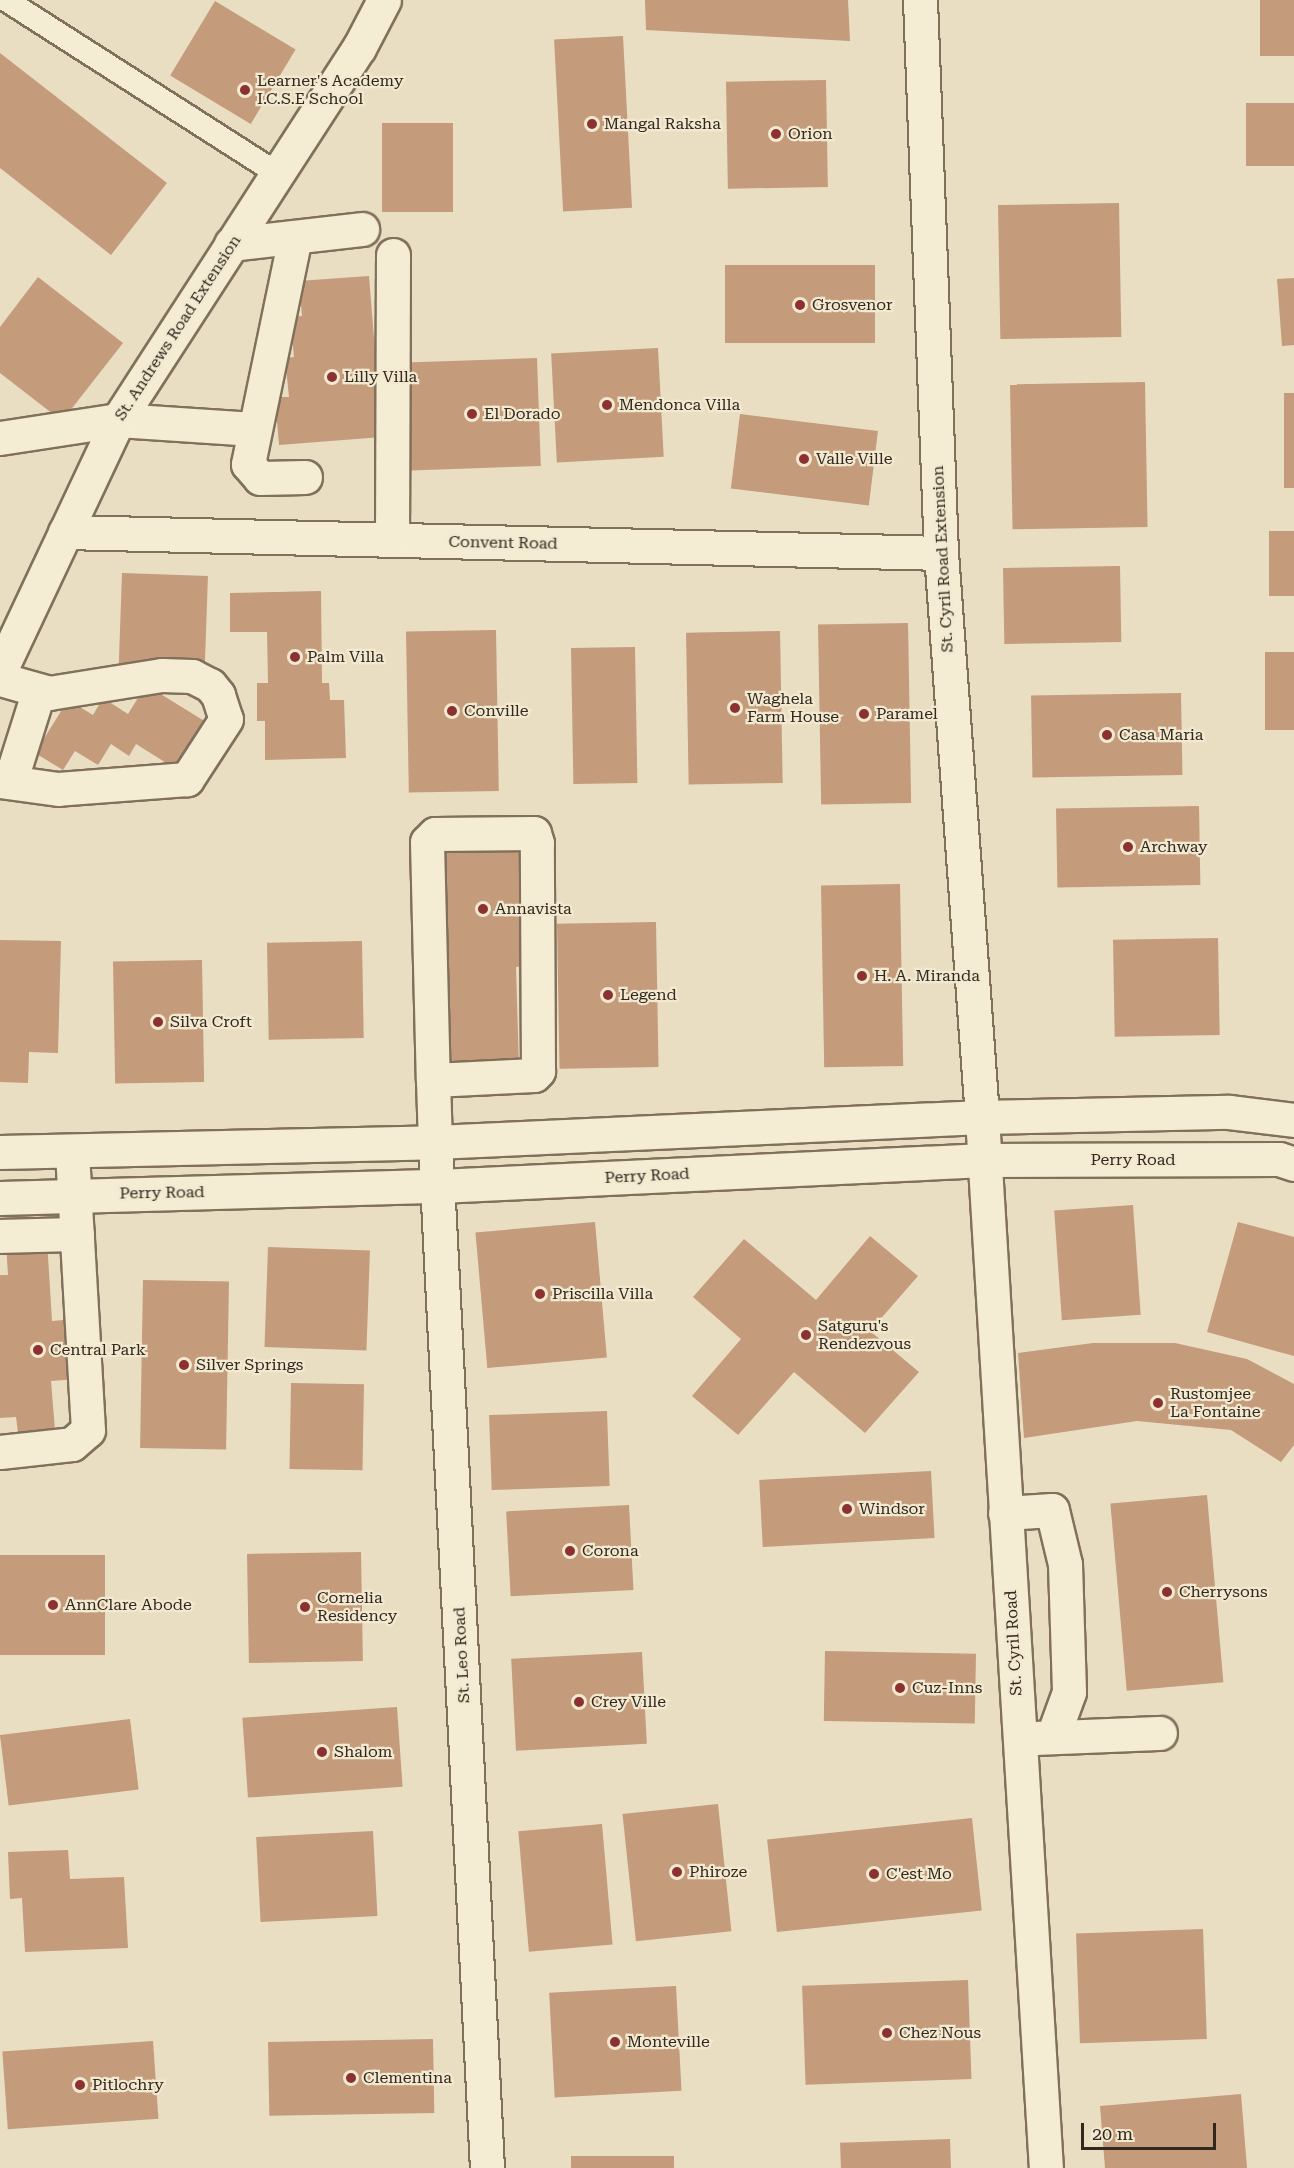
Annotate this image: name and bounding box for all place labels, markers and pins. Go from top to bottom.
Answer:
place label: Learner's Academy I.C.S.E School [257,71,403,109]
marker: Learner's Academy I.C.S.E School [238,83,252,97]
place label: Mangal Raksha [604,114,721,134]
marker: Mangal Raksha [585,117,599,131]
place label: Orion [788,124,833,144]
marker: Orion [769,127,783,141]
place label: Grosvenor [812,295,893,315]
marker: Grosvenor [793,298,807,312]
place label: Lilly Villa [344,367,417,387]
marker: Lilly Villa [325,370,339,384]
place label: Mendonca Villa [619,395,740,415]
marker: Mendonca Villa [600,398,614,412]
place label: El Dorado [484,404,561,424]
marker: El Dorado [465,407,479,421]
place label: Valle Ville [816,449,892,469]
marker: Valle Ville [797,452,811,466]
place label: Palm Villa [307,647,384,667]
marker: Palm Villa [288,650,302,664]
place label: Waghela Farm House [747,689,839,727]
place label: Conville [464,701,529,721]
marker: Waghela Farm House [728,701,742,715]
marker: Conville [445,704,459,718]
place label: Paramel [876,704,938,724]
marker: Paramel [857,707,871,721]
place label: Casa Maria [1119,725,1203,745]
marker: Casa Maria [1100,728,1114,742]
place label: Archway [1140,837,1207,857]
marker: Archway [1121,840,1135,854]
place label: Annavista [495,899,572,919]
marker: Annavista [476,902,490,916]
place label: H. A. Miranda [874,966,980,986]
marker: H. A. Miranda [855,969,869,983]
place label: Legend [620,985,677,1005]
marker: Legend [601,988,615,1002]
place label: Silva Croft [170,1012,252,1032]
marker: Silva Croft [151,1015,165,1029]
place label: Priscilla Villa [552,1284,653,1304]
marker: Priscilla Villa [533,1287,547,1301]
place label: Satguru's Rendezvous [818,1316,911,1354]
marker: Satguru's Rendezvous [799,1328,813,1342]
place label: Central Park [50,1340,146,1360]
marker: Central Park [31,1343,45,1357]
place label: Silver Springs [196,1355,303,1375]
marker: Silver Springs [177,1358,191,1372]
place label: Rustomjee La Fontaine [1170,1384,1261,1422]
marker: Rustomjee La Fontaine [1151,1396,1165,1410]
place label: Windsor [859,1499,925,1519]
marker: Windsor [840,1502,854,1516]
place label: Corona [582,1541,639,1561]
marker: Corona [563,1544,577,1558]
place label: Cherrysons [1179,1582,1268,1602]
marker: Cherrysons [1160,1585,1174,1599]
place label: Cornelia Residency [317,1588,397,1626]
place label: AnnClare Abode [65,1595,192,1615]
marker: AnnClare Abode [46,1598,60,1612]
marker: Cornelia Residency [298,1600,312,1614]
place label: Cuz-Inns [912,1678,982,1698]
marker: Cuz-Inns [893,1681,907,1695]
place label: Crey Ville [591,1692,666,1712]
marker: Crey Ville [572,1695,586,1709]
place label: Shalom [334,1742,392,1762]
marker: Shalom [315,1745,329,1759]
place label: Phiroze [689,1862,747,1882]
place label: C'est Mo [886,1864,952,1884]
marker: Phiroze [670,1865,684,1879]
marker: C'est Mo [867,1867,881,1881]
place label: Chez Nous [899,2023,981,2043]
marker: Chez Nous [880,2026,894,2040]
place label: Monteville [627,2032,710,2052]
marker: Monteville [608,2035,622,2049]
place label: Clementina [363,2068,452,2088]
marker: Clementina [344,2071,358,2085]
place label: Pitlochry [92,2075,164,2095]
marker: Pitlochry [73,2078,87,2092]

